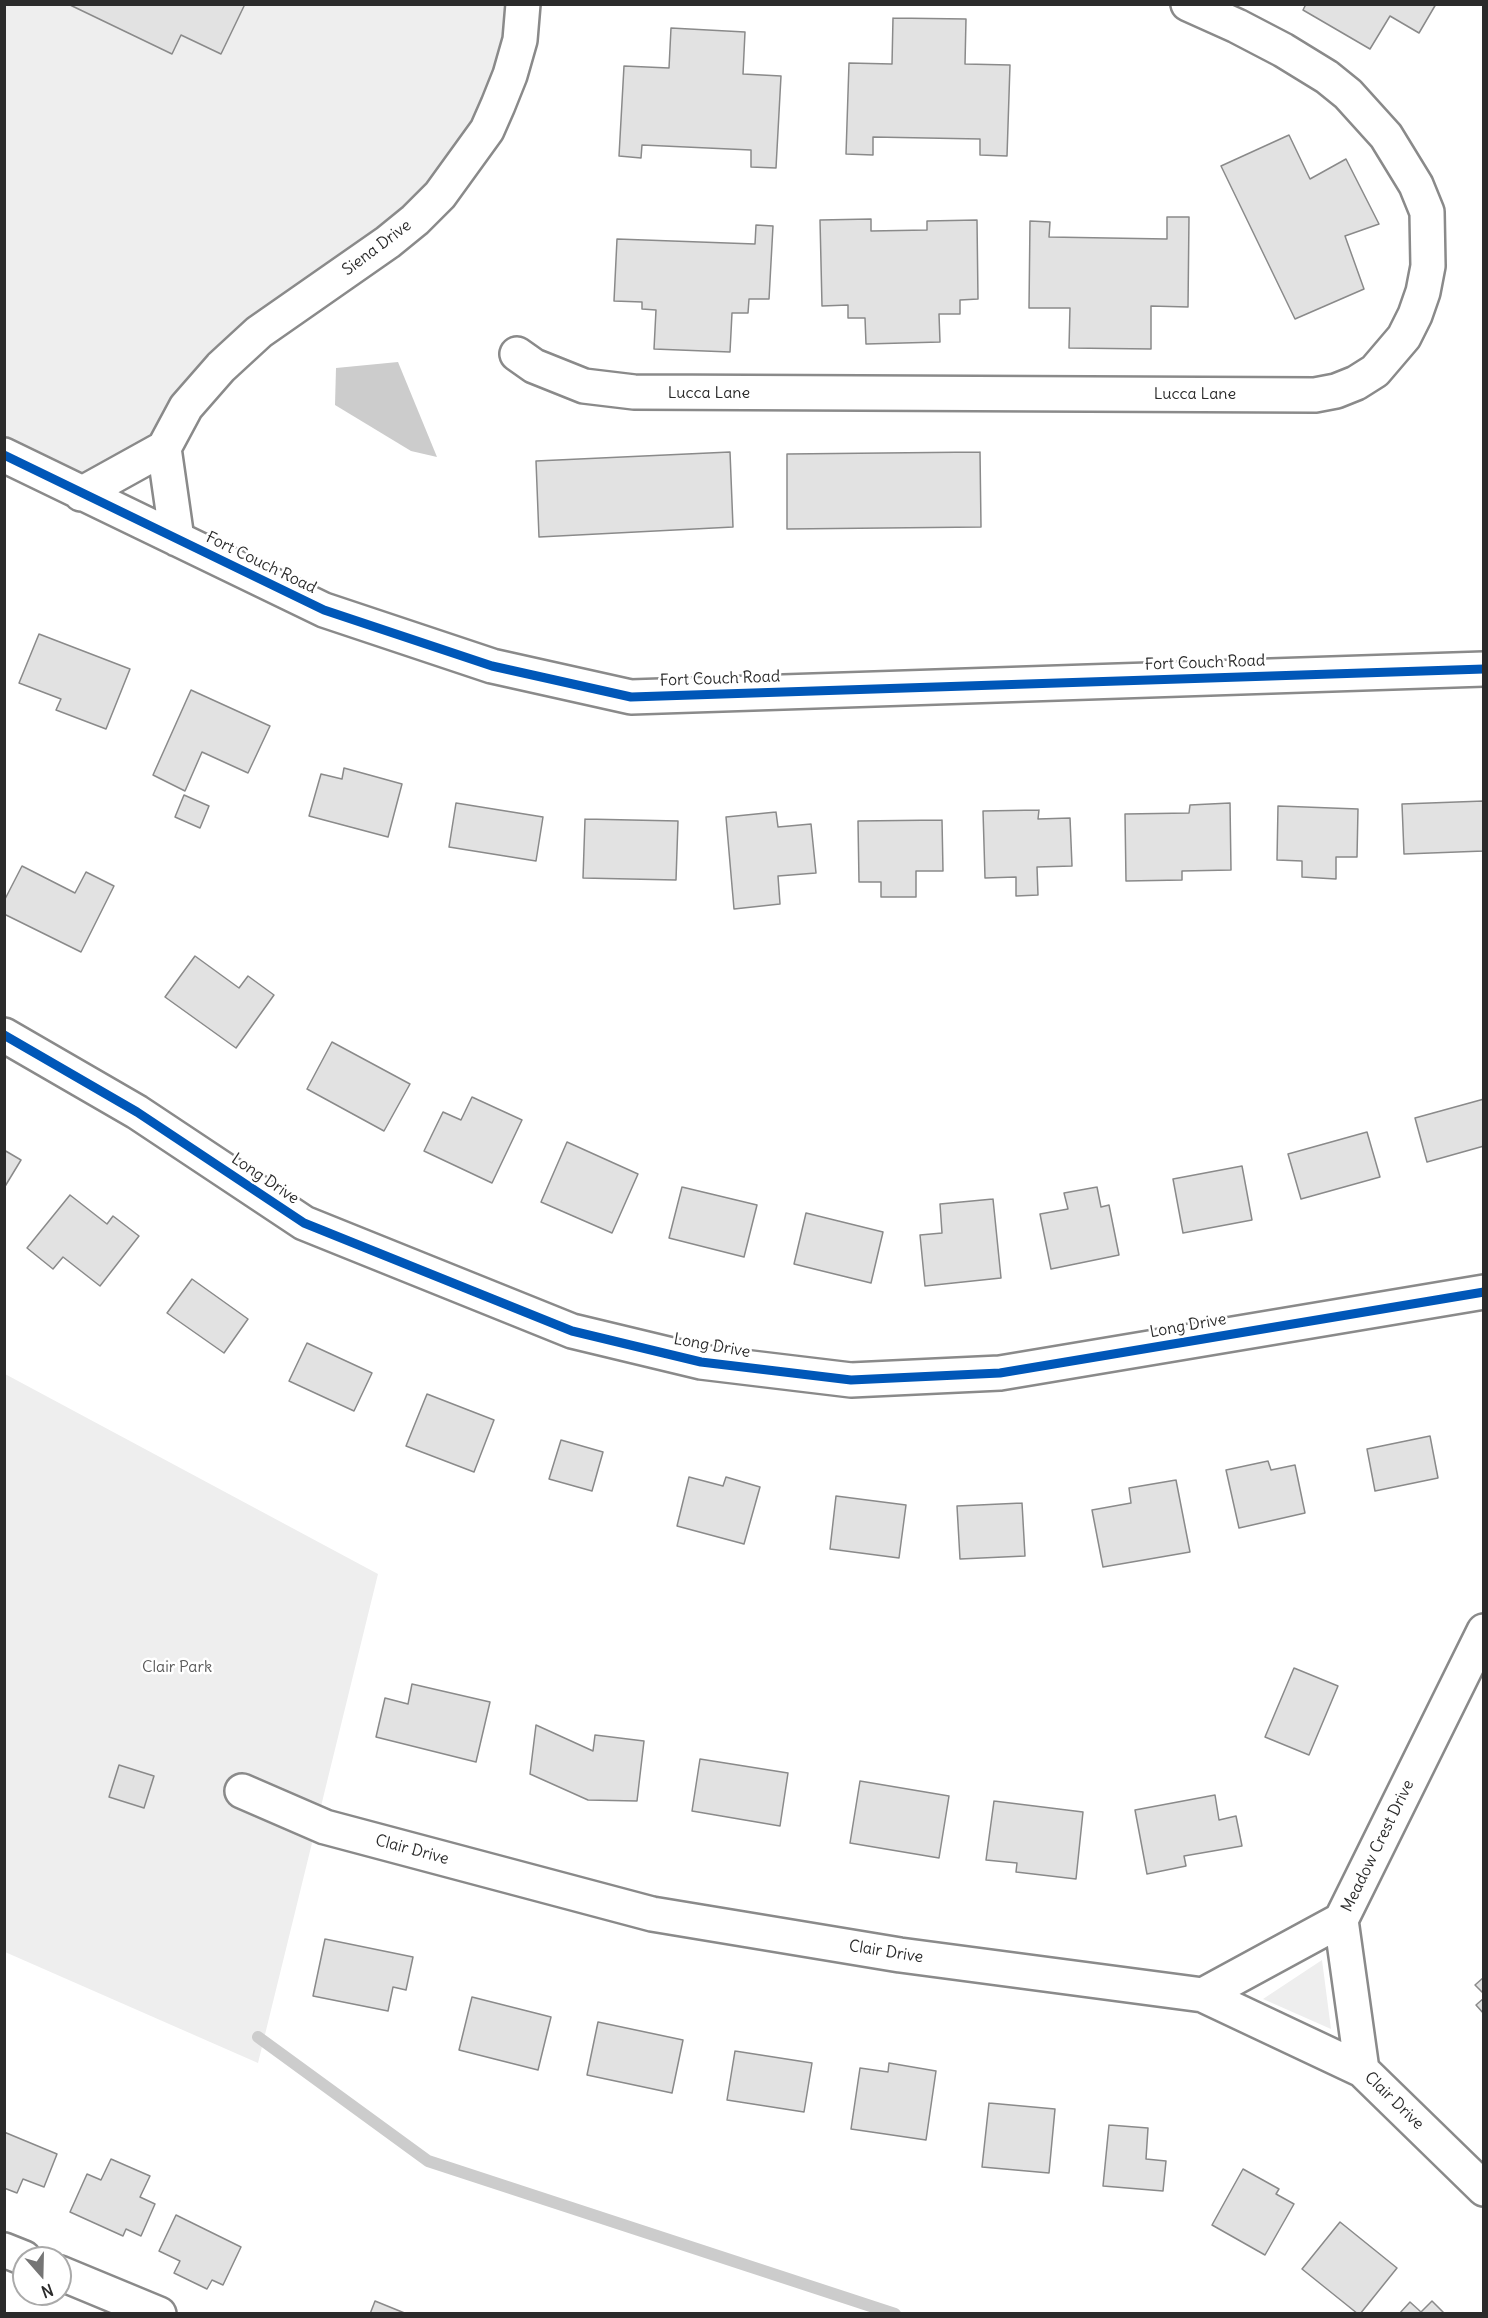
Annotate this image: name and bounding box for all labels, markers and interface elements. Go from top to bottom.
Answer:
street label: Siena Drive [339,216,415,280]
street label: Lucca Lane [668,383,750,403]
street label: Lucca Lane [1154,384,1236,404]
street label: Fort Couch Road [203,528,319,598]
street label: Fort Couch Road [1145,651,1265,675]
street label: Fort Couch Road [660,667,780,691]
street label: Long Drive [228,1149,302,1209]
street label: Long Drive [1148,1310,1228,1342]
street label: Long Drive [672,1330,752,1362]
park label: Clair Park [142,1657,212,1677]
street label: Meadow Crest Drive [1338,1777,1418,1915]
street label: Clair Drive [373,1831,451,1869]
street label: Clair Drive [847,1937,925,1967]
street label: Clair Drive [1360,2068,1428,2134]
north arrow [12,2246,72,2306]
text: N [39,2280,56,2302]

